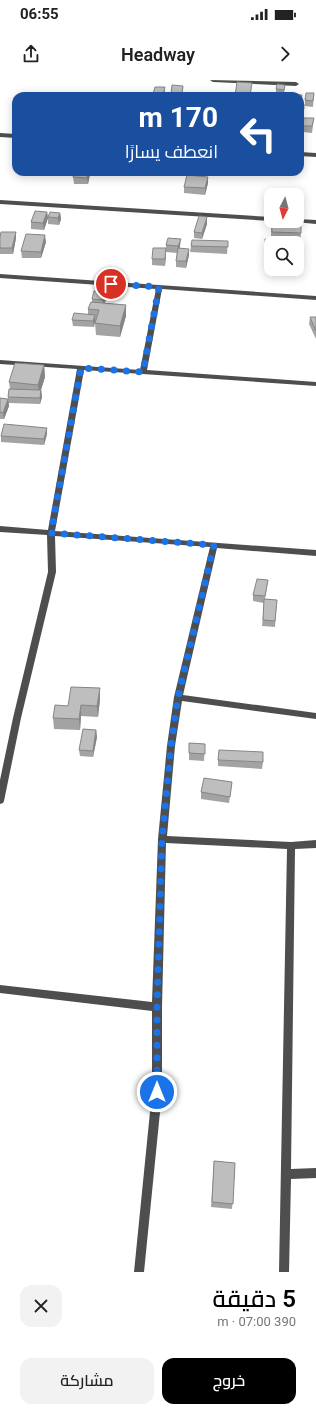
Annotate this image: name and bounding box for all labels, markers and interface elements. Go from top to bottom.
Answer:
text: 06:55 [20,5,59,23]
icon: share [20,43,42,65]
icon: forward [274,43,296,65]
text: Headway [121,44,195,65]
text: 170 m [139,101,218,134]
icon: left [232,108,284,160]
text: انعطف يسارًا [125,141,218,162]
north arrow [264,188,304,228]
map controls [264,188,304,276]
button: search [264,236,304,276]
pin [94,267,128,301]
icon: arrive [100,273,122,295]
position arrow [136,1071,178,1113]
button: close [20,1285,62,1327]
text: 5 دقيقة [212,1285,296,1313]
text: 390 m · 07:00 [217,1314,296,1329]
button: مشاركة [20,1358,154,1404]
button: خروج [162,1358,296,1404]

